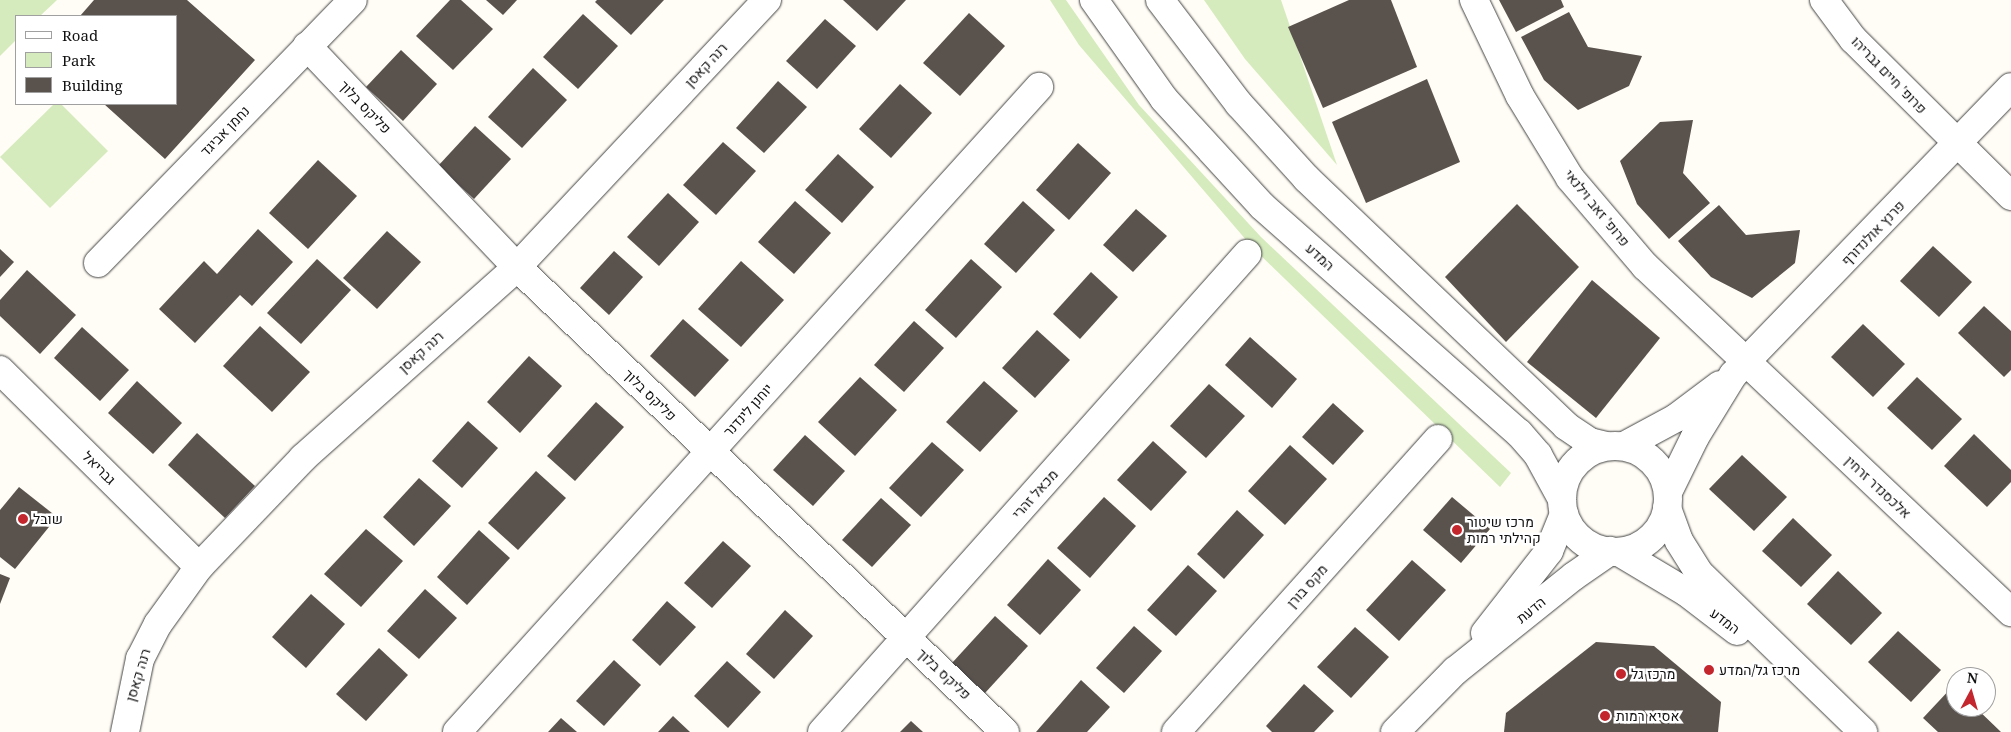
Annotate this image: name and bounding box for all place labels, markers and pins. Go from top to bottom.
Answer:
place label: שובל [33,511,63,527]
marker: שובל [17,513,29,525]
place label: מרכז שיטור קהילתי רמות [1467,514,1541,546]
marker: מרכז שיטור קהילתי רמות [1451,524,1463,536]
place label: מרכז גל/המדע [1719,662,1800,678]
marker: מרכז גל/המדע [1703,664,1715,676]
place label: מרכז גל [1631,666,1675,682]
marker: מרכז גל [1615,668,1627,680]
place label: אסיא רמות [1616,708,1679,724]
marker: אסיא רמות [1598,709,1612,723]

